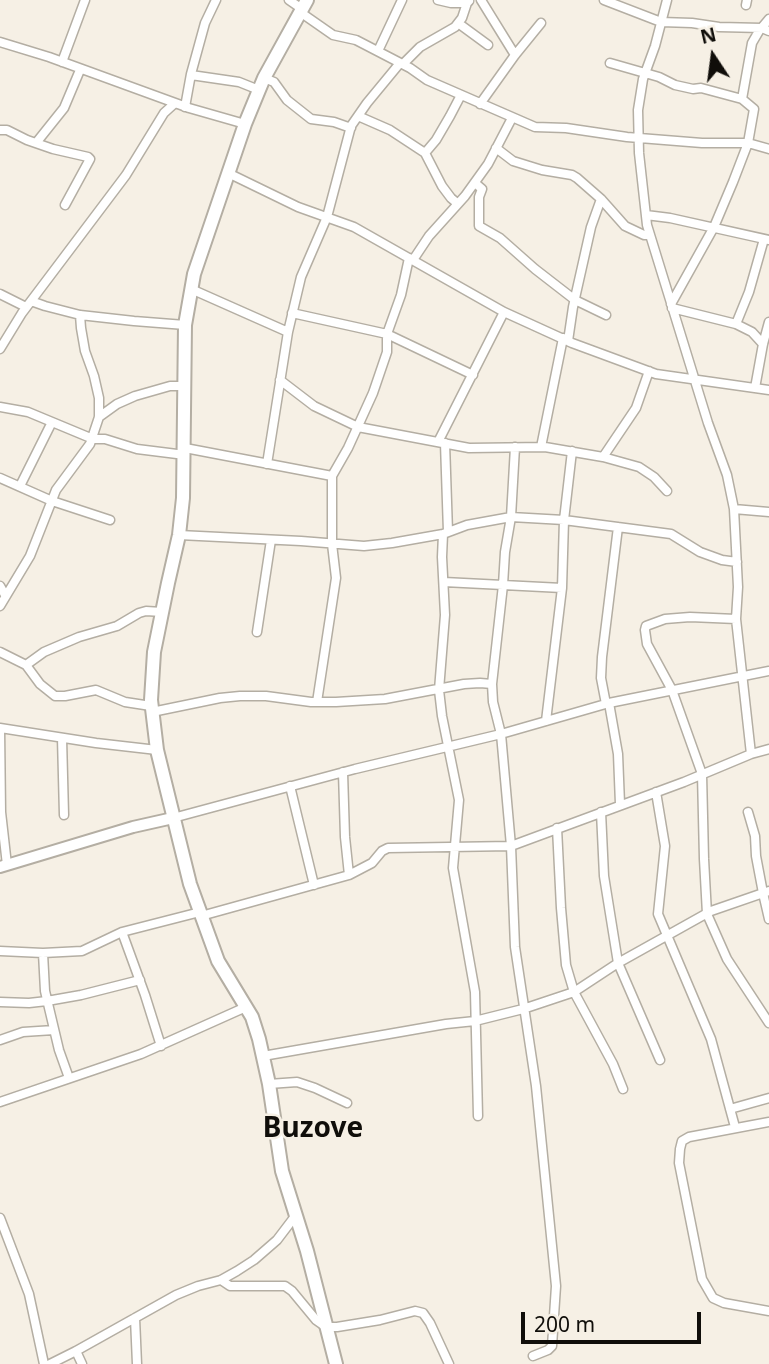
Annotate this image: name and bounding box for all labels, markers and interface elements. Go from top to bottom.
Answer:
north arrow [678,21,748,91]
text: N [698,21,719,50]
district label: Buzove [263,1112,363,1146]
scale bar [524,1298,704,1342]
text: 200 m [534,1310,595,1338]

